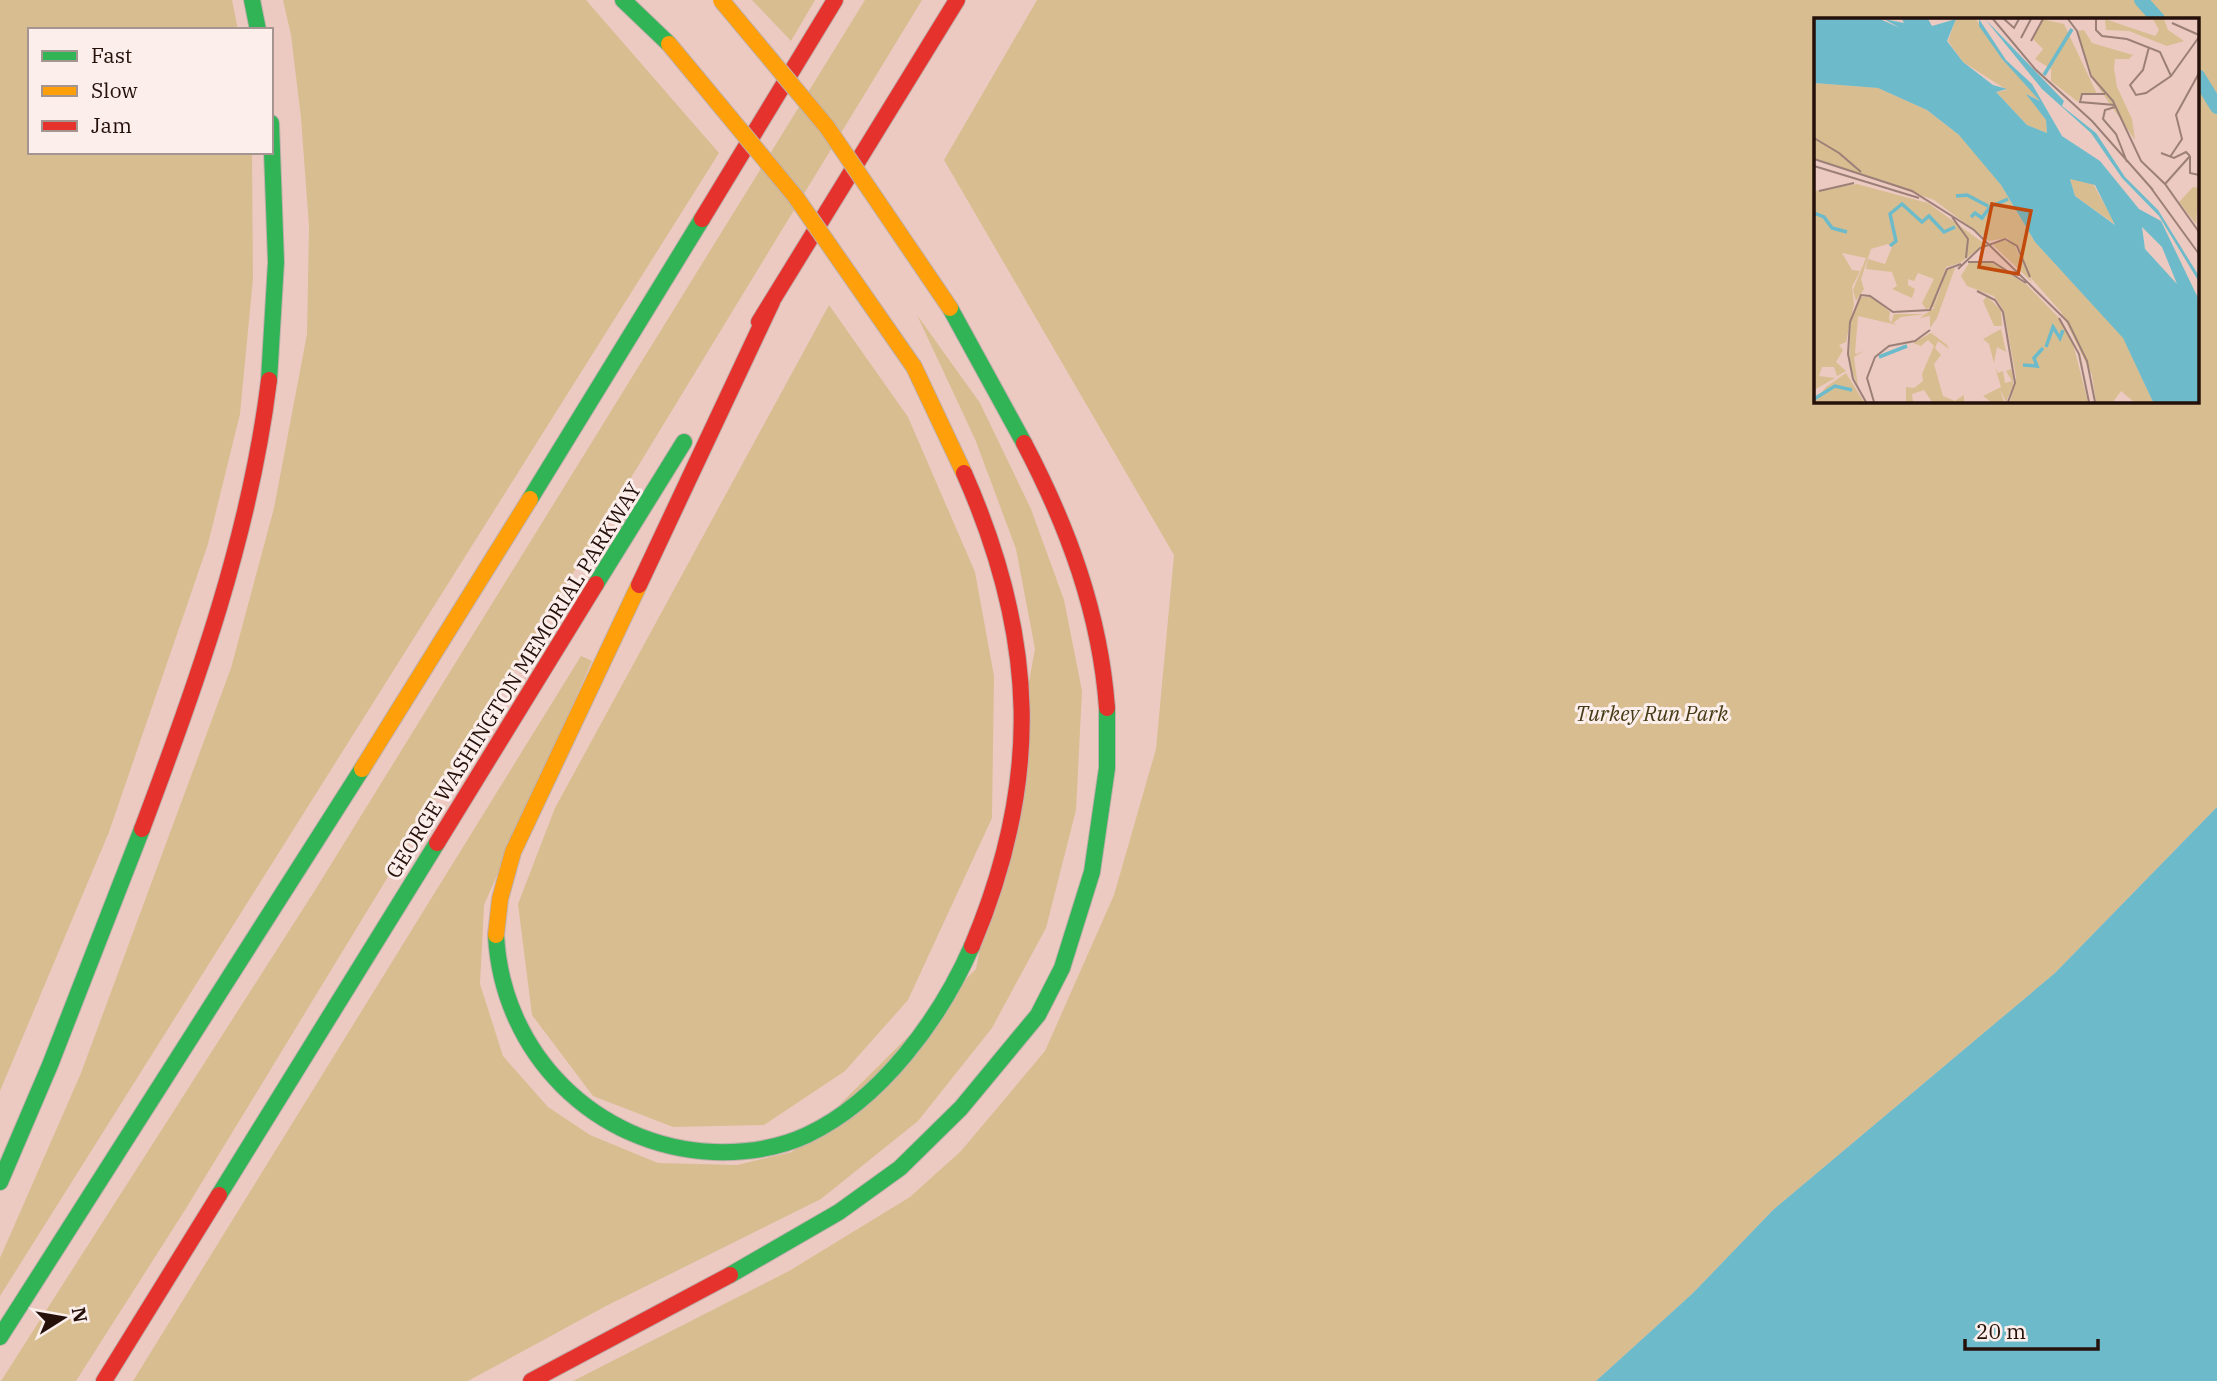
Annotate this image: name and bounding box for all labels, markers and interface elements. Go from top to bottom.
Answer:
inset map [1814,18,2200,402]
legend [28,28,273,154]
text: Fast [91,41,132,69]
text: Slow [91,76,138,104]
text: Jam [91,111,132,139]
street label: GEORGE WASHINGTON MEMORIAL PARKWAY [379,477,647,883]
park label: Turkey Run Park [1576,699,1729,727]
north arrow [28,1283,98,1353]
text: N [66,1305,93,1324]
scale bar [1965,1308,2098,1352]
text: 20 m [1976,1317,2026,1345]

